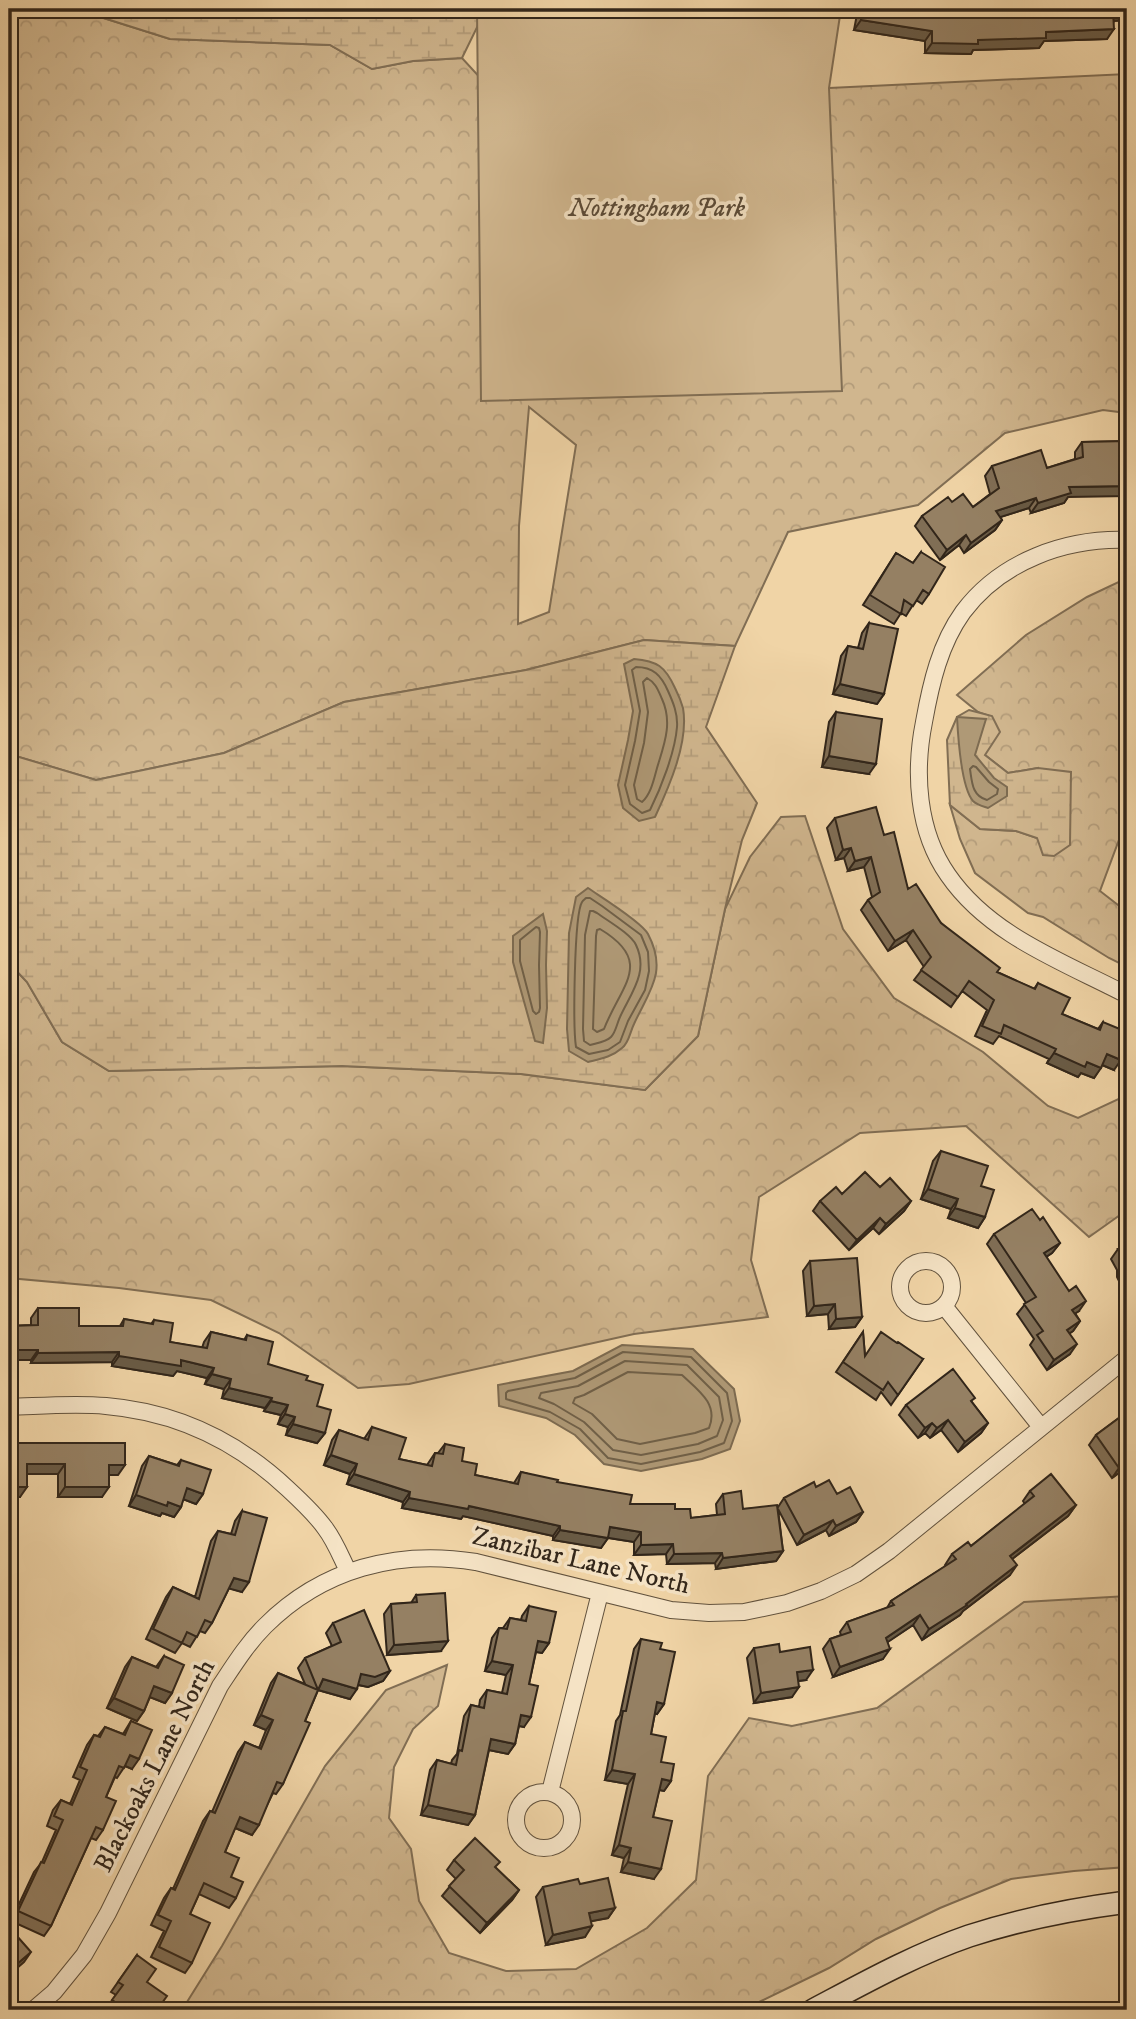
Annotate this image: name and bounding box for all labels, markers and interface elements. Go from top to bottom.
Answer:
park label: Nottingham Park [567,192,745,225]
street label: Zanzibar Lane North [469,1520,693,1602]
street label: Blackoaks Lane North [87,1654,223,1878]

